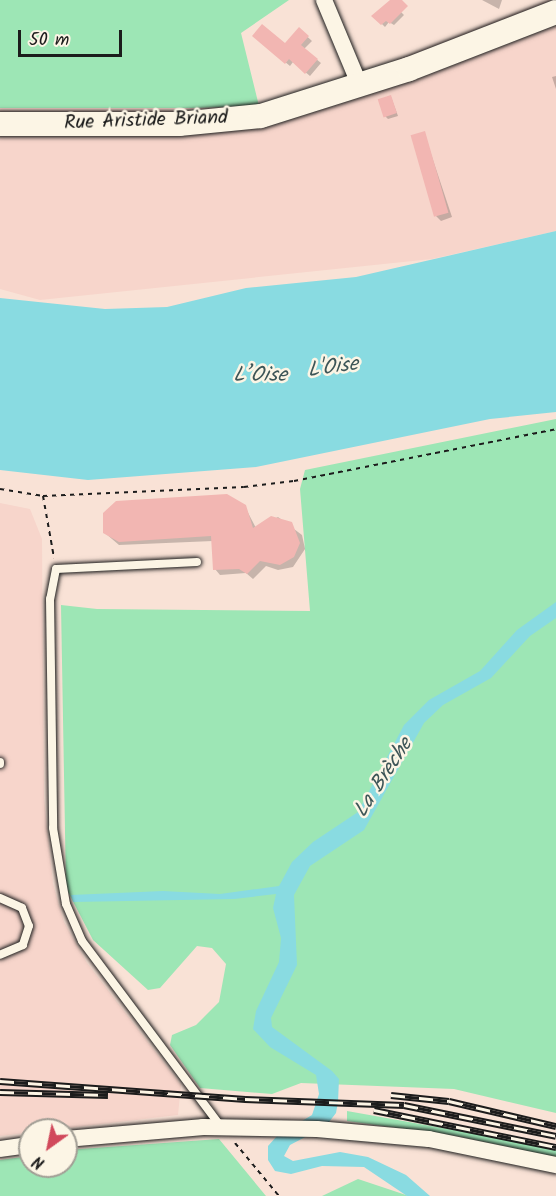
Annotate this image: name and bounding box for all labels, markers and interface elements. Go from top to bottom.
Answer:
scale bar [21,18,124,56]
text: 50 m [29,26,69,55]
street label: Rue Aristide Briand [64,106,228,136]
water label: L'Oise [306,352,360,384]
water label: L’Oise [233,363,287,389]
water label: La Brèche [349,734,419,822]
north arrow [18,1118,78,1178]
text: N [28,1149,50,1175]

